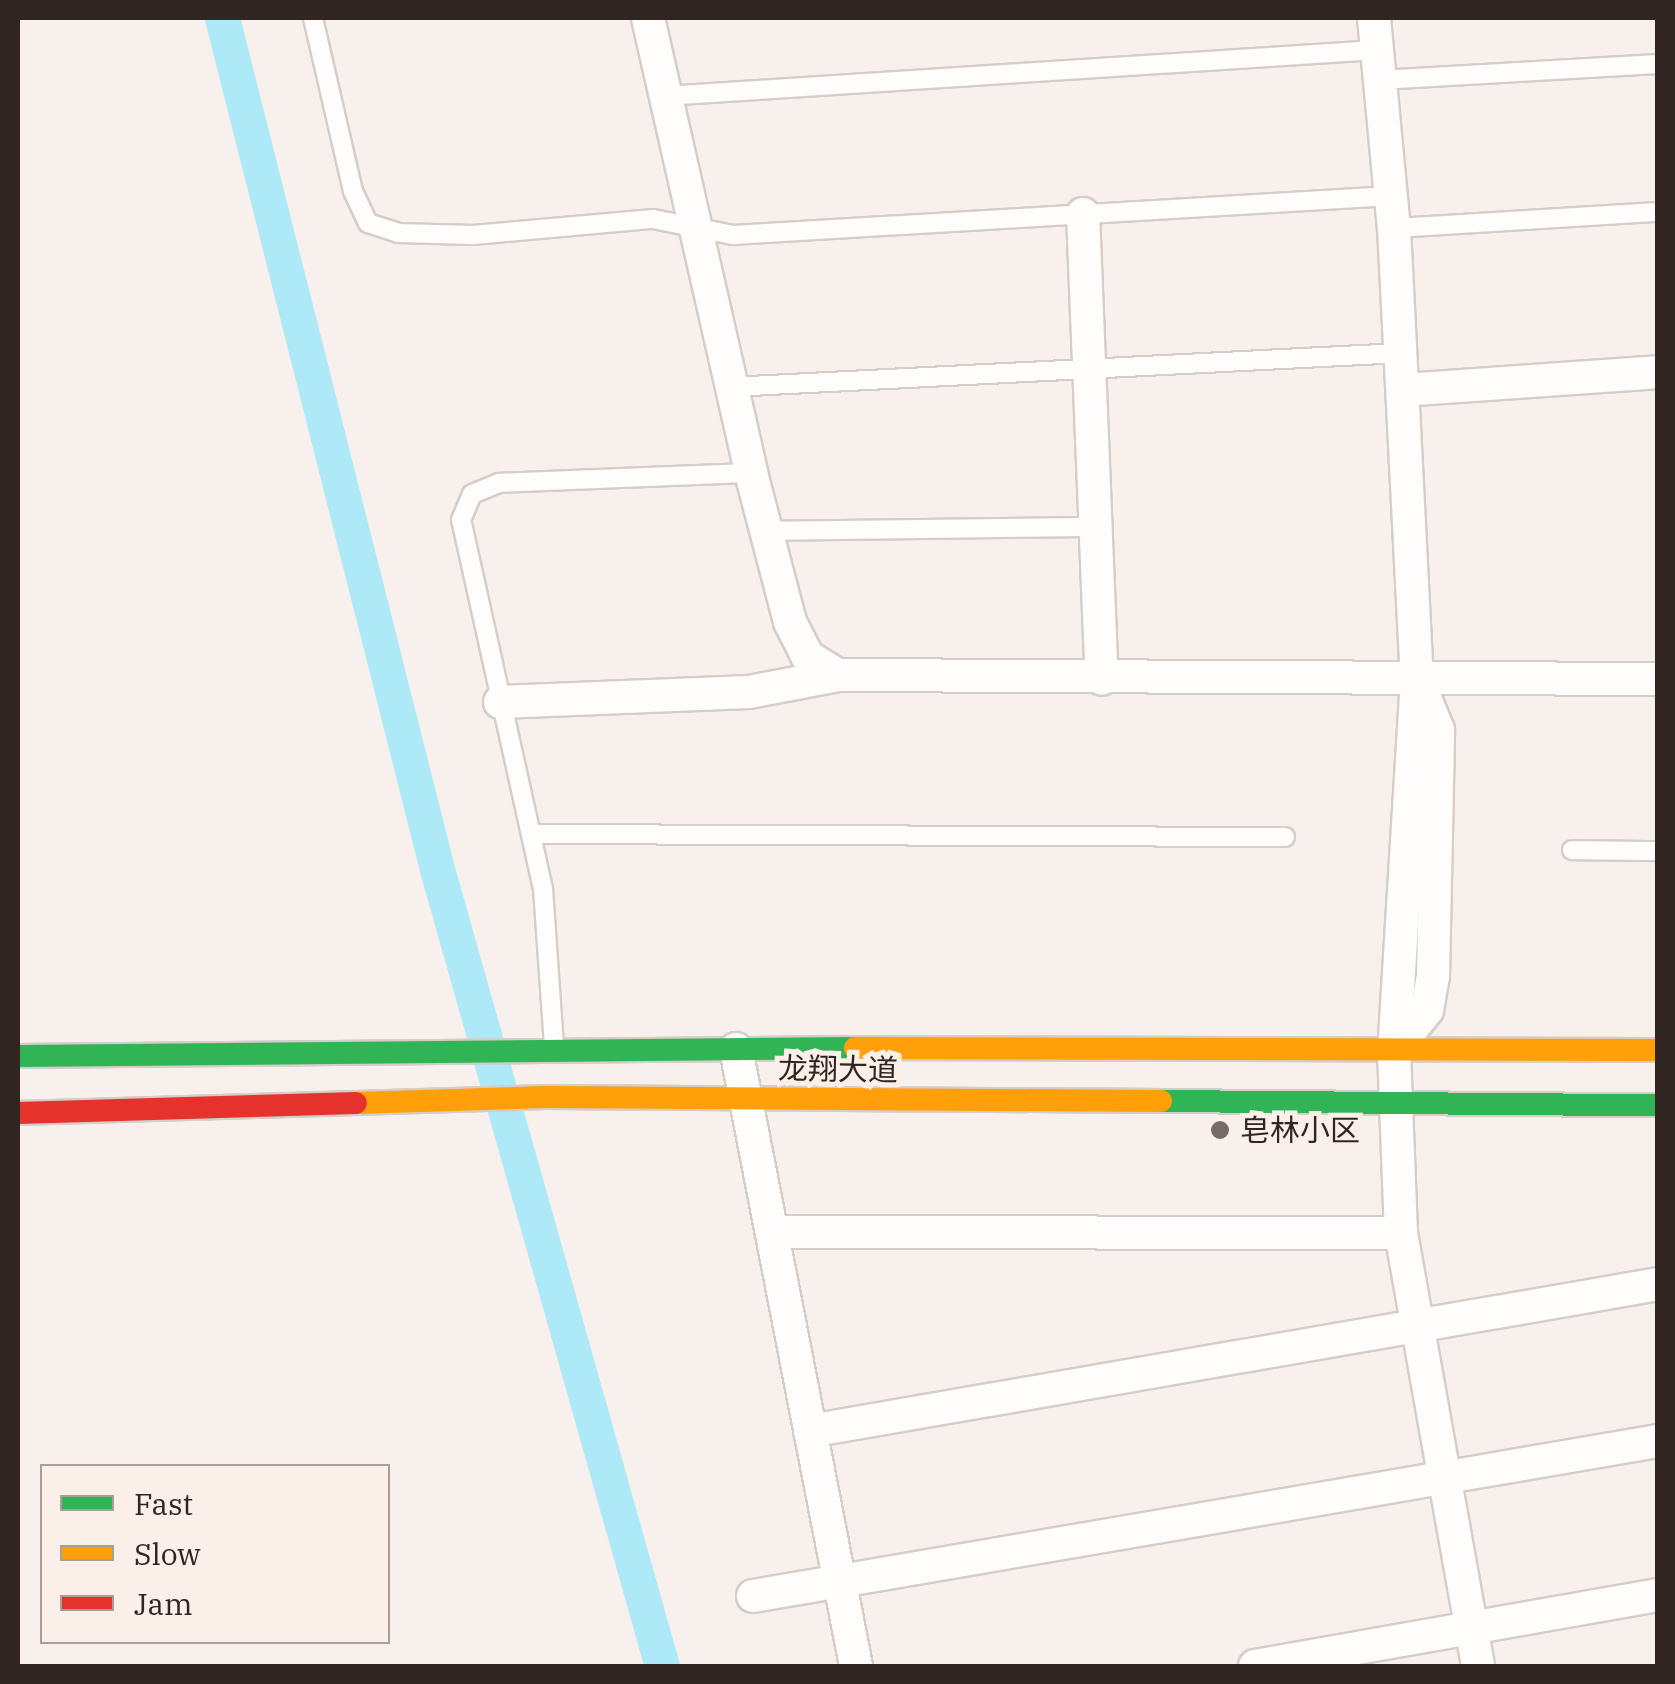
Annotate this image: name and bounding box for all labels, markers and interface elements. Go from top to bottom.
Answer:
street label: 龙翔大道 [778,1050,898,1088]
place label: 皂林小区 [1240,1112,1360,1148]
marker: 皂林小区 [1209,1119,1231,1141]
legend [40,1464,390,1644]
text: Fast [134,1484,193,1523]
text: Slow [134,1534,201,1573]
text: Jam [134,1584,193,1623]

